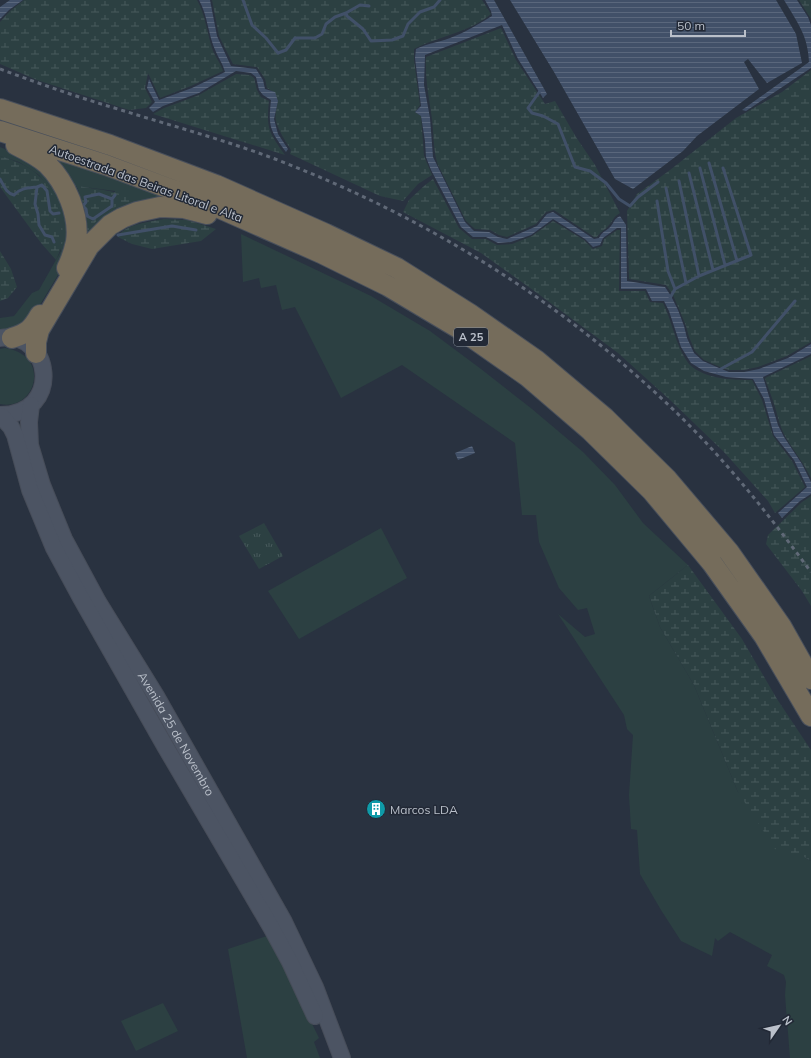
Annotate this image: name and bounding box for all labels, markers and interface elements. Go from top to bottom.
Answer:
scale bar [671,12,745,38]
text: 50 m [677,18,705,33]
street label: Autoestrada das Beiras Litoral e Alta [47,141,245,225]
road number: A 25 [454,328,488,346]
street label: Avenida 25 de Novembro [135,669,218,798]
building icon: Marcos LDA [365,798,387,820]
place label: Marcos LDA [390,802,458,817]
north arrow [759,1006,799,1046]
text: N [779,1013,795,1028]

